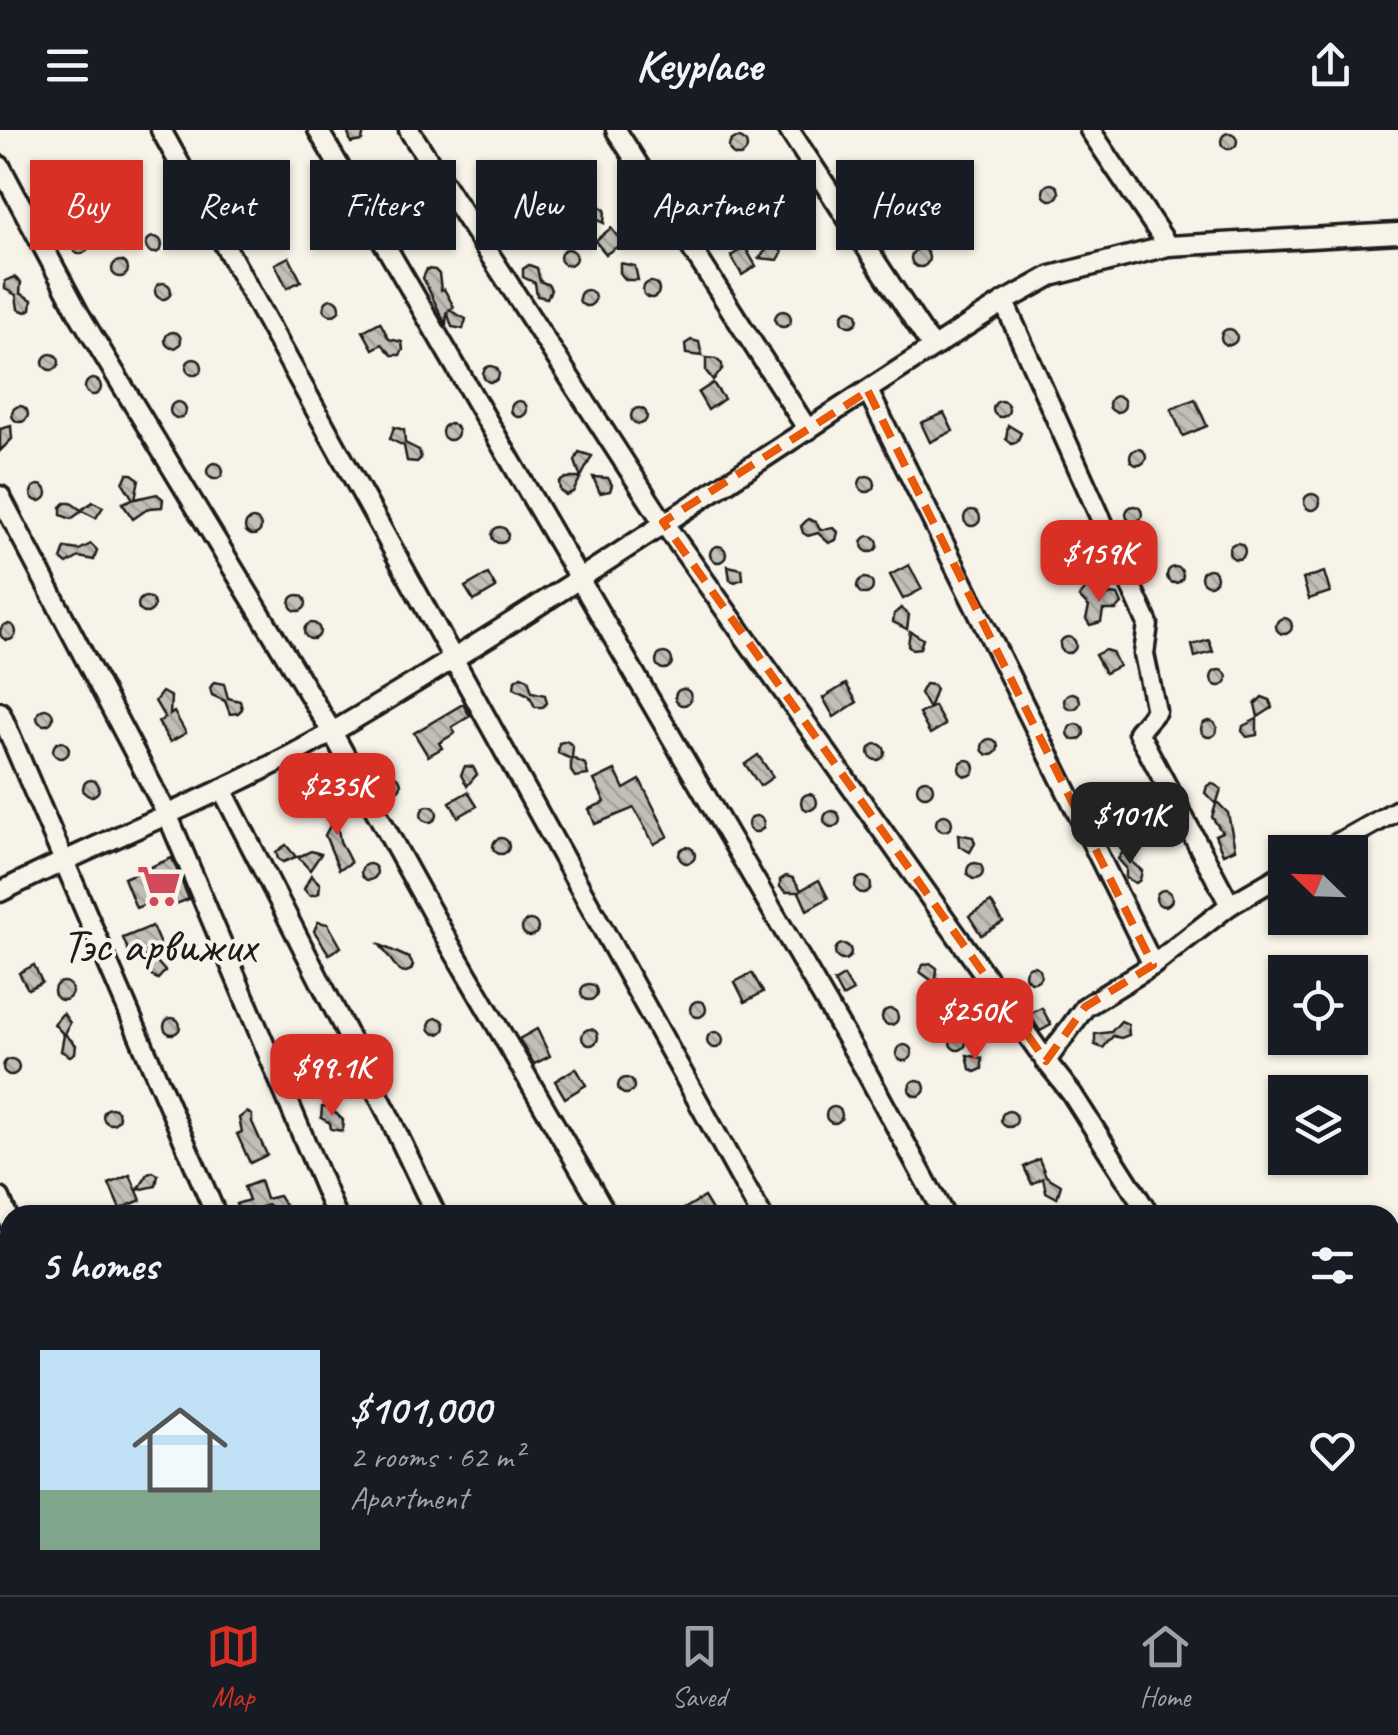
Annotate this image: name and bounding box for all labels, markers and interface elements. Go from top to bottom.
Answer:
text: Keyplace [636,37,762,94]
icon: menu [40,38,95,93]
icon: share [1303,38,1358,93]
chip: Buy [30,160,143,250]
chip: Rent [163,160,290,250]
chip: Filters [310,160,456,250]
chip: New [476,160,597,250]
chip: Apartment [617,160,816,250]
chip: House [836,160,974,250]
pin: $159K [1029,520,1169,605]
text: $159K [1063,532,1135,573]
pin: $235K [267,753,407,838]
text: $235K [300,765,374,806]
pin: $101K [1060,782,1200,867]
text: $101K [1093,794,1167,835]
north arrow [1268,835,1368,935]
map controls [1268,835,1368,1175]
supermarket icon: Тэс арвижих [135,862,183,910]
place label: Тэс арвижих [62,915,260,975]
button: locate [1268,955,1368,1055]
pin: $250K [905,978,1045,1063]
text: $250K [938,990,1012,1031]
pin: $99.1K [251,1034,413,1119]
text: $99.1K [292,1046,372,1087]
button: layers [1268,1075,1368,1175]
icon: filters [1305,1238,1360,1293]
text: 5 homes [40,1239,158,1292]
text: $101,000 [350,1383,491,1436]
icon: home [120,1390,240,1510]
icon: heart [1305,1423,1360,1478]
text: 2 rooms · 62 m² [350,1436,523,1477]
text: Apartment [350,1477,468,1518]
tab: Map [206,1619,261,1714]
tab: Saved [672,1619,727,1714]
tab: Home [1138,1619,1193,1714]

